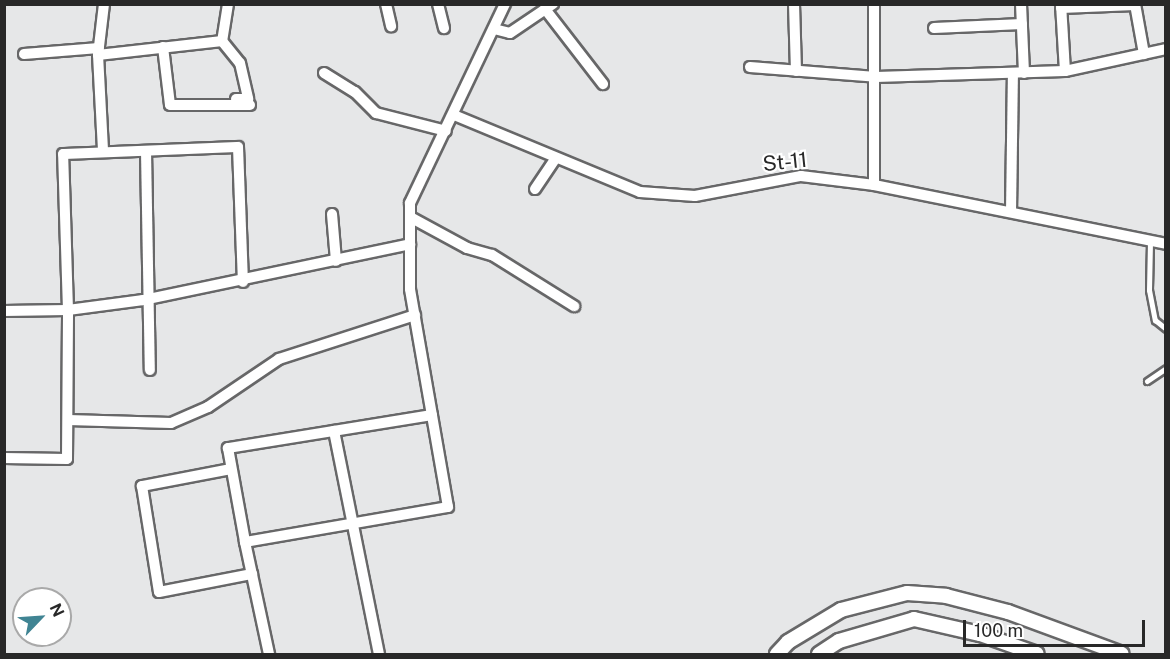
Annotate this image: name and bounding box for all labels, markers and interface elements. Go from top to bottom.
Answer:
street label: St-11 [761,147,809,177]
north arrow [12,587,72,647]
text: N [46,600,68,620]
scale bar [966,608,1148,646]
text: 100 m [974,620,1023,641]

